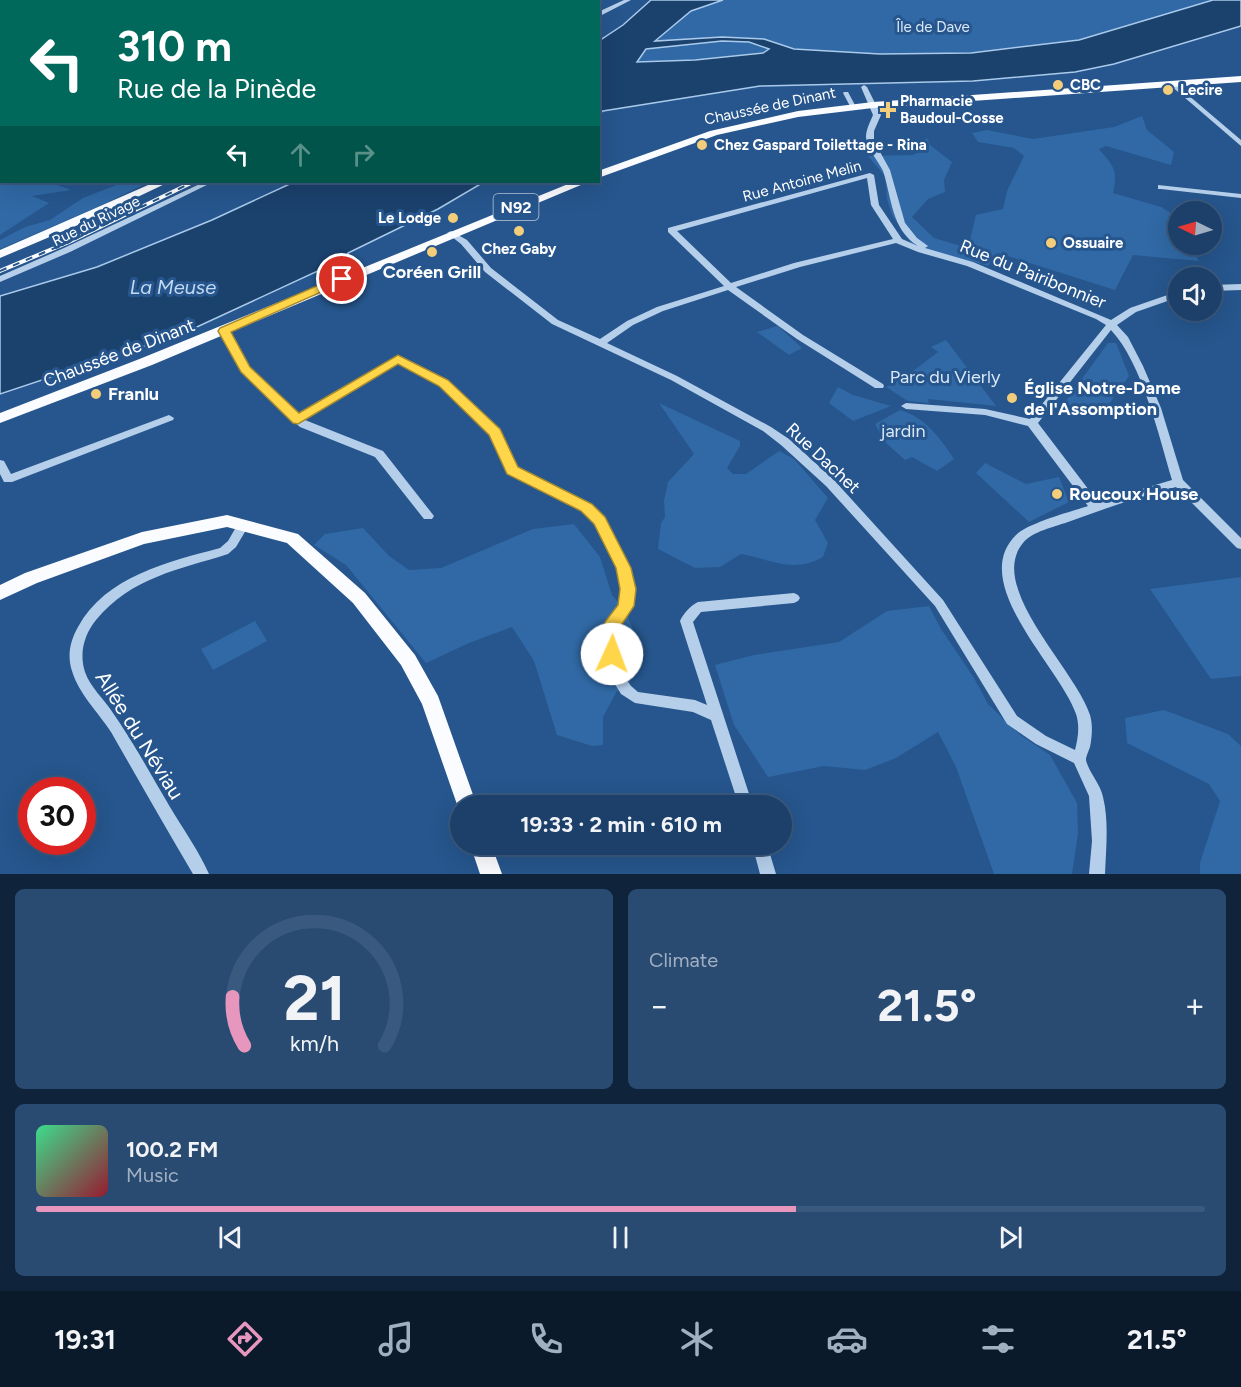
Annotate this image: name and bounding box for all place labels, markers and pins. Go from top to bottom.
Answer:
place label: CBC [1070,76,1101,94]
marker: CBC [1051,78,1065,92]
place label: Lecire [1180,81,1223,99]
marker: Lecire [1161,83,1175,97]
place label: Pharmacie Baudoul-Cosse [900,92,1004,127]
marker: Pharmacie Baudoul-Cosse [881,103,895,117]
place label: Chez Gaspard Toilettage - Rina [714,136,927,154]
marker: Chez Gaspard Toilettage - Rina [695,138,709,152]
place label: Le Lodge [378,209,442,227]
marker: Le Lodge [446,211,460,225]
marker: Chez Gaby [512,224,526,238]
place label: Ossuaire [1063,234,1124,252]
marker: Ossuaire [1044,236,1058,250]
place label: Chez Gaby [482,240,557,258]
marker: Coréen Grill [425,245,439,259]
pin [316,253,367,304]
place label: Coréen Grill [383,261,481,283]
place label: Église Notre-Dame de l'Assomption [1024,377,1181,420]
place label: Franlu [108,383,159,405]
marker: Franlu [89,387,103,401]
marker: Église Notre-Dame de l'Assomption [1005,391,1019,405]
place label: Roucoux House [1069,483,1198,505]
marker: Roucoux House [1050,487,1064,501]

